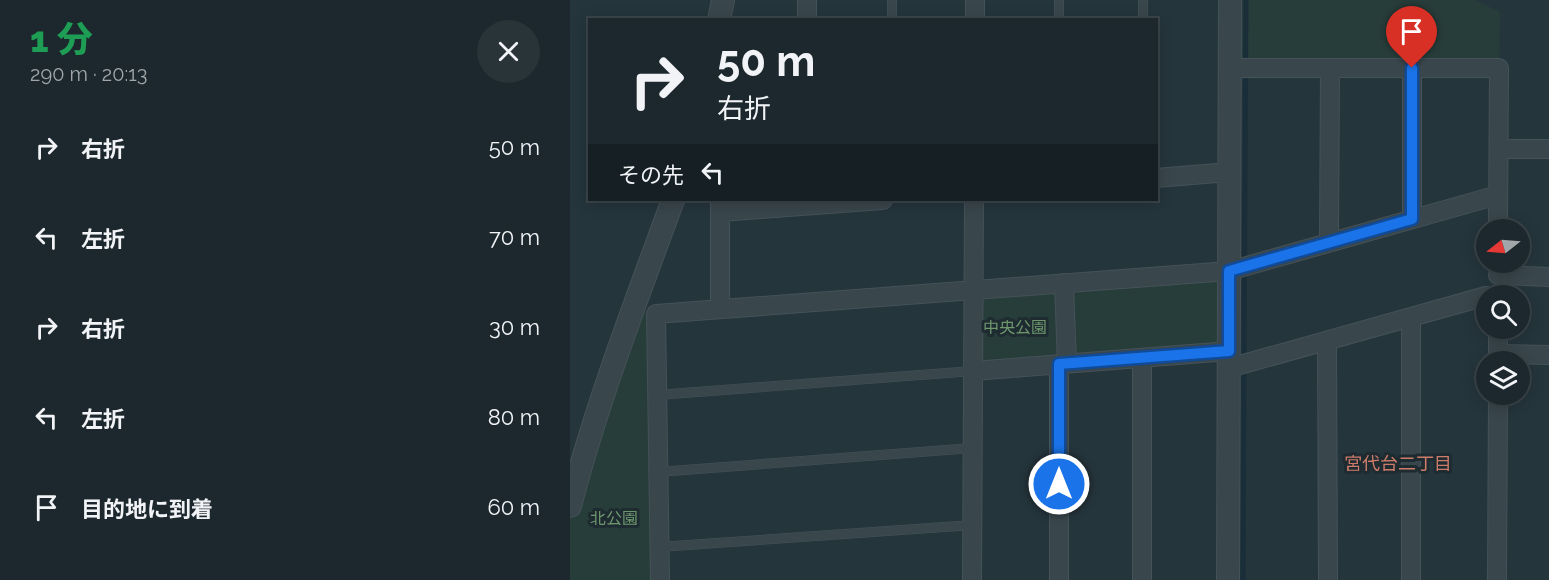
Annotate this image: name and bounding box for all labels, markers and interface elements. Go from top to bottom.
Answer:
pin [1386,6,1437,68]
icon: arrive [1395,15,1428,48]
text: 1 分 [30,18,93,60]
button: close [477,20,540,83]
text: 50 m [717,37,815,86]
icon: right [618,42,696,120]
text: 290 m · 20:13 [30,62,148,86]
text: 右折 [717,93,771,124]
icon: right [30,131,63,164]
text: 50 m [489,134,540,160]
text: 右折 [81,136,125,162]
icon: left [696,156,729,189]
text: その先 [618,162,684,188]
north arrow [1476,219,1530,273]
map controls [1476,219,1530,405]
icon: left [30,221,63,254]
text: 70 m [489,224,540,250]
text: 左折 [81,226,125,252]
button: search [1476,285,1530,339]
icon: right [30,311,63,344]
text: 30 m [489,314,540,340]
text: 右折 [81,316,125,342]
park label: 中央公園 [983,318,1047,337]
button: layers [1476,351,1530,405]
icon: left [30,401,63,434]
text: 80 m [488,404,540,430]
text: 左折 [81,406,125,432]
position arrow [1027,452,1091,516]
district label: 宮代台二丁目 [1344,453,1452,474]
icon: arrive [30,491,63,524]
text: 60 m [487,494,540,520]
text: 目的地に到着 [81,496,213,522]
park label: 北公園 [590,509,638,528]

